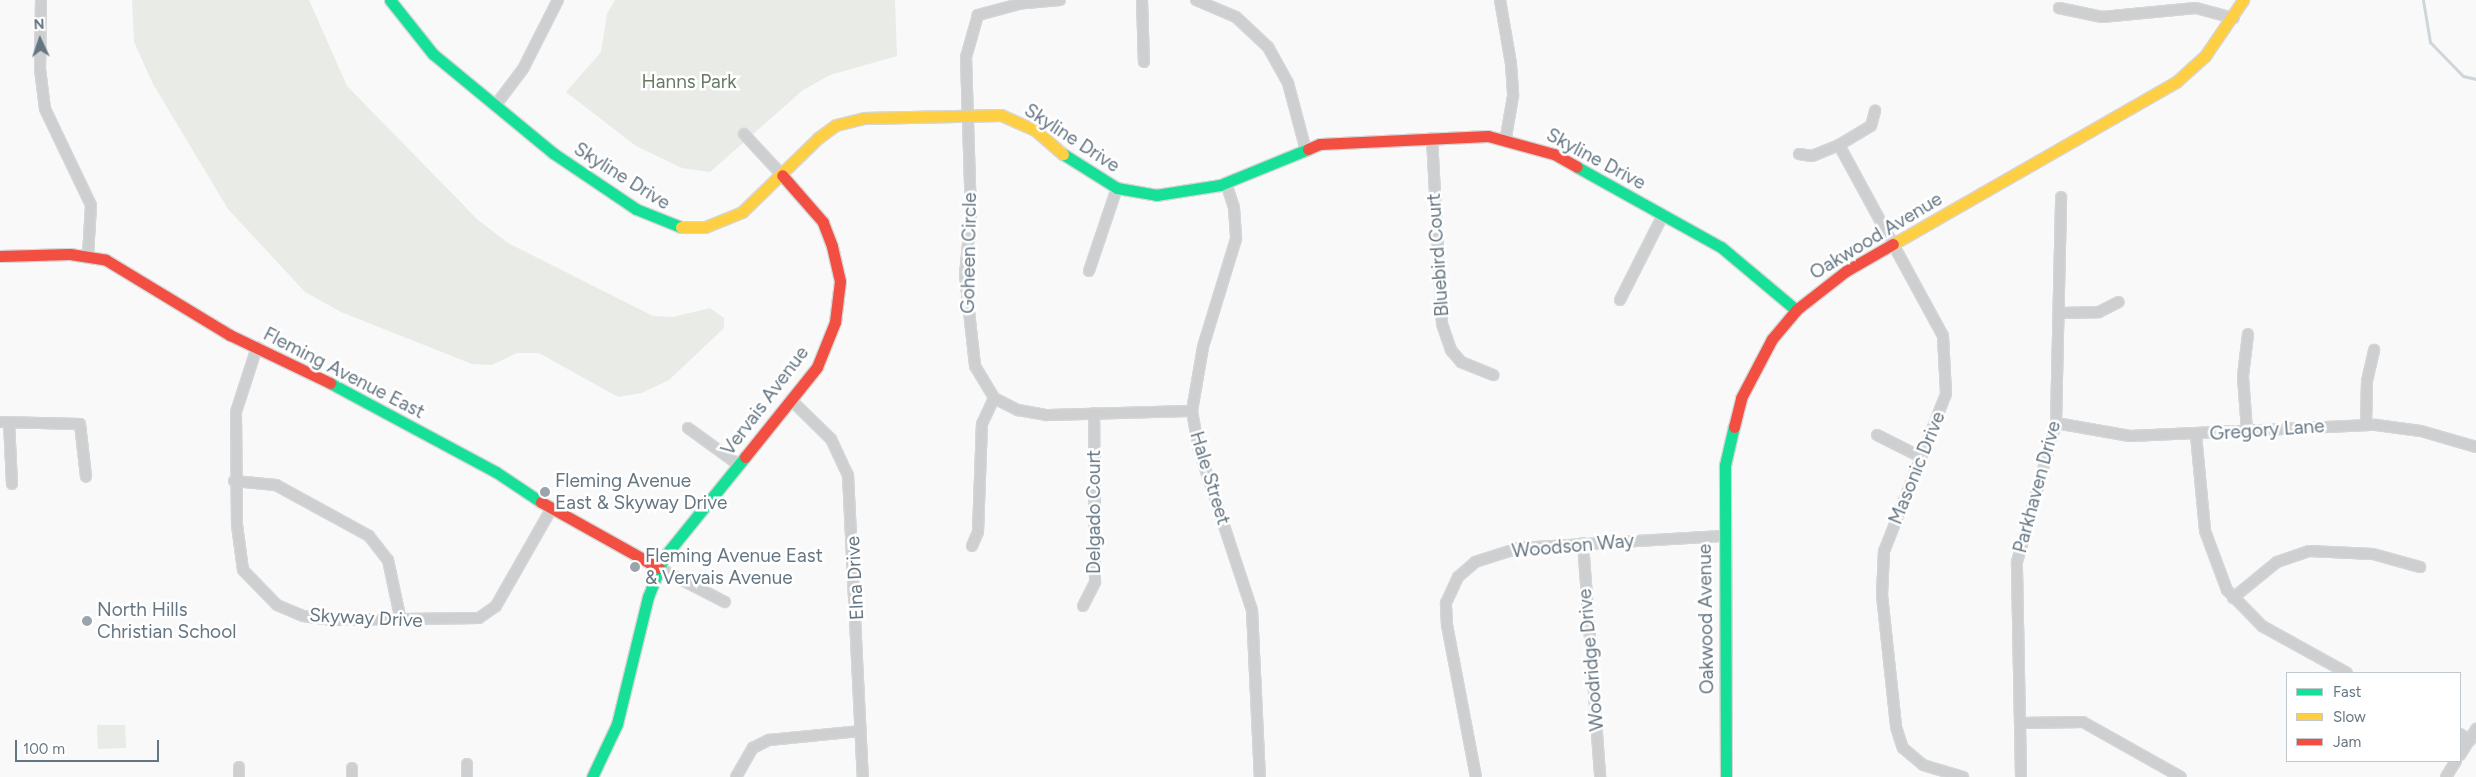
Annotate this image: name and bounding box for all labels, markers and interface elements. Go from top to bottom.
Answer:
north arrow [15,15,65,65]
text: N [33,16,45,33]
park label: Hanns Park [642,71,736,93]
street label: Skyline Drive [1020,99,1124,177]
street label: Skyline Drive [1542,123,1650,195]
street label: Skyline Drive [570,137,674,215]
street label: Oakwood Avenue [1806,187,1946,285]
street label: Goheen Circle [957,192,981,314]
street label: Bluebird Court [1422,193,1454,317]
street label: Fleming Avenue East [260,322,428,424]
street label: Vervais Avenue [717,342,813,460]
street label: Masonic Drive [1884,408,1950,528]
street label: Gregory Lane [2209,415,2325,445]
street label: Parkhaven Drive [2008,419,2066,555]
street label: Hale Street [1185,429,1235,527]
street label: Delgado Court [1083,450,1105,574]
place label: Fleming Avenue East & Skyway Drive [555,470,727,514]
marker: Fleming Avenue East & Skyway Drive [539,486,551,498]
street label: Woodson Way [1511,529,1635,563]
street label: Elna Drive [841,535,869,621]
street label: Oakwood Avenue [1693,544,1719,694]
place label: Fleming Avenue East & Vervais Avenue [645,545,823,589]
marker: Fleming Avenue East & Vervais Avenue [629,561,641,573]
street label: Woodridge Drive [1573,588,1609,732]
place label: North Hills Christian School [97,599,236,643]
street label: Skyway Drive [309,604,423,632]
marker: North Hills Christian School [81,615,93,627]
legend [2286,672,2461,762]
text: Fast [2333,683,2361,701]
text: Slow [2333,708,2366,726]
scale bar [18,730,161,762]
text: Jam [2333,733,2361,751]
text: 100 m [23,740,65,758]

